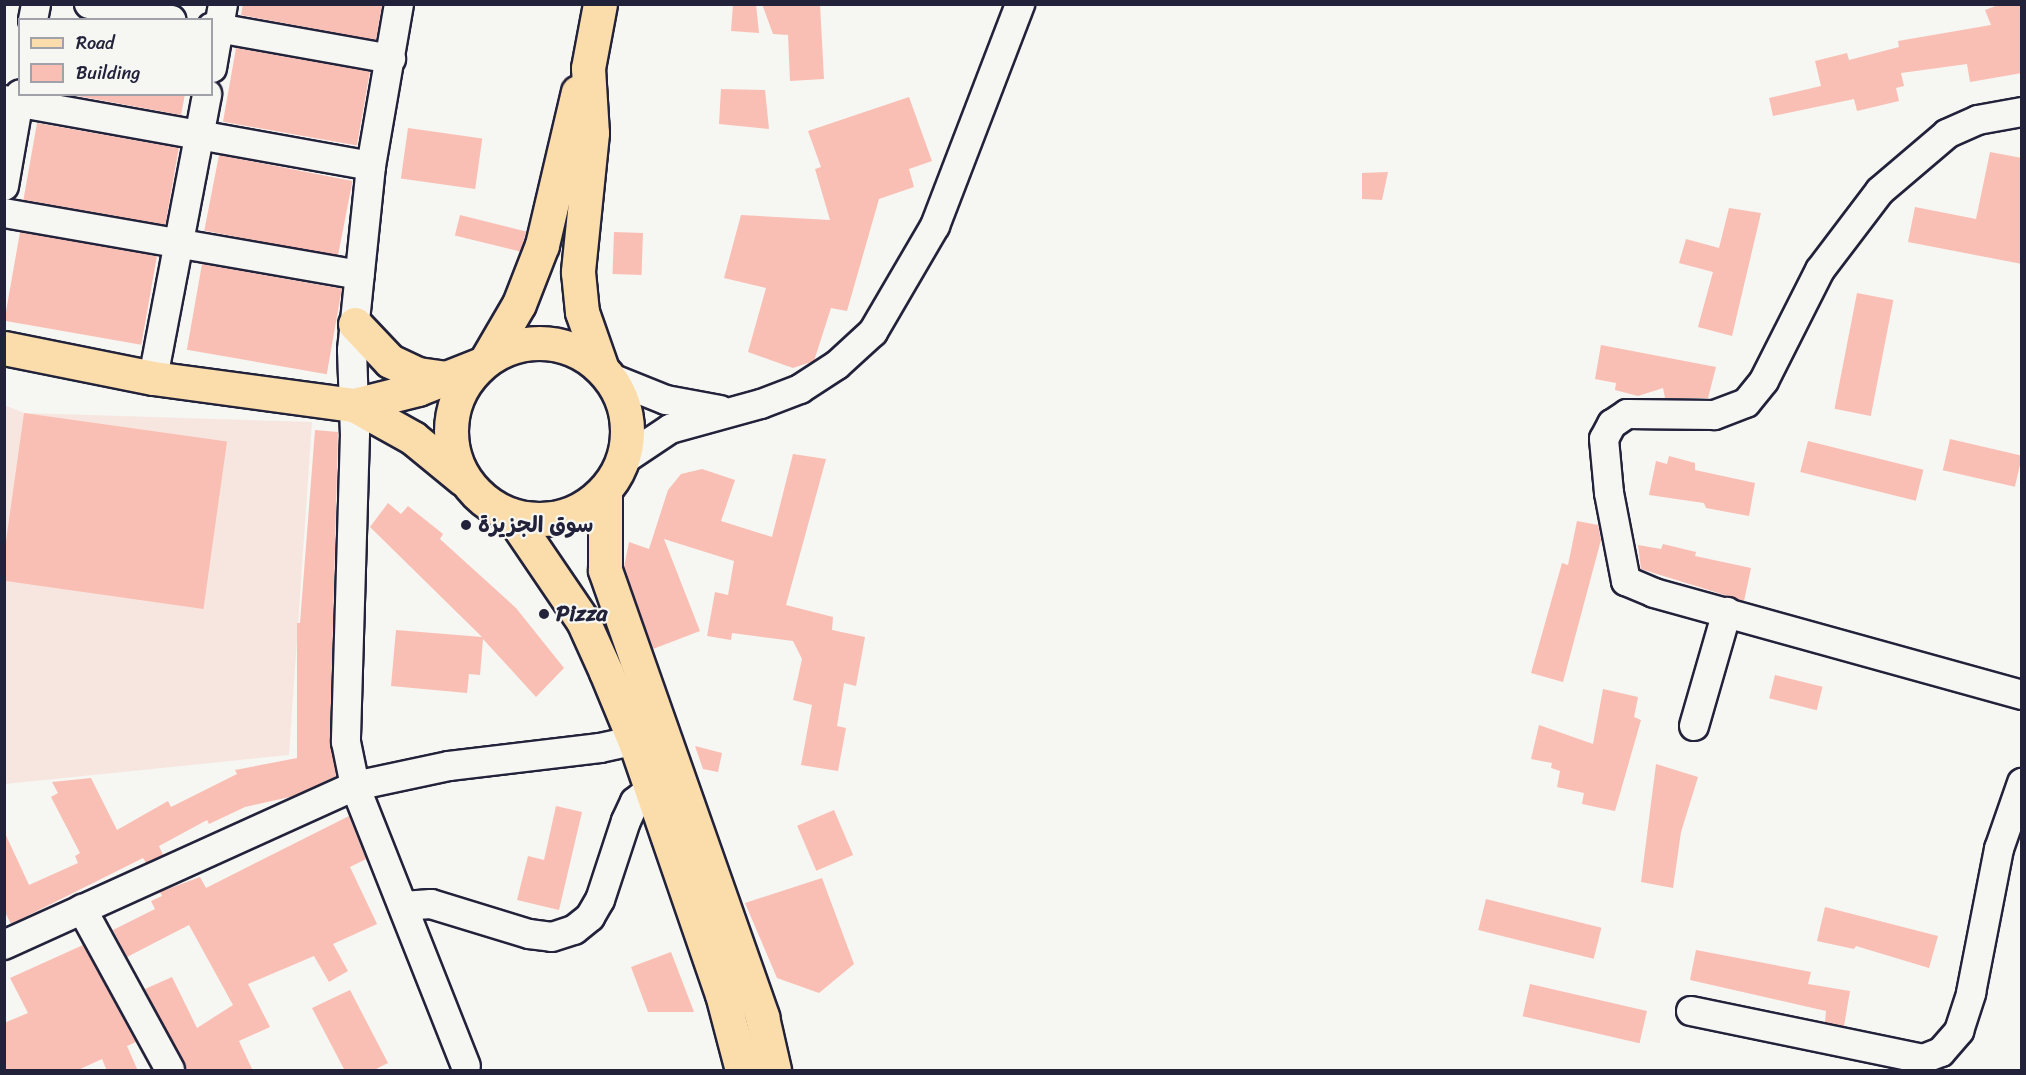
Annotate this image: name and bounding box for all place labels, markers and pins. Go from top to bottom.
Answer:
place label: سوق الجزيزة [478,512,593,538]
marker: سوق الجزيزة [459,518,473,532]
place label: Pizza [556,601,607,627]
marker: Pizza [537,607,551,621]

